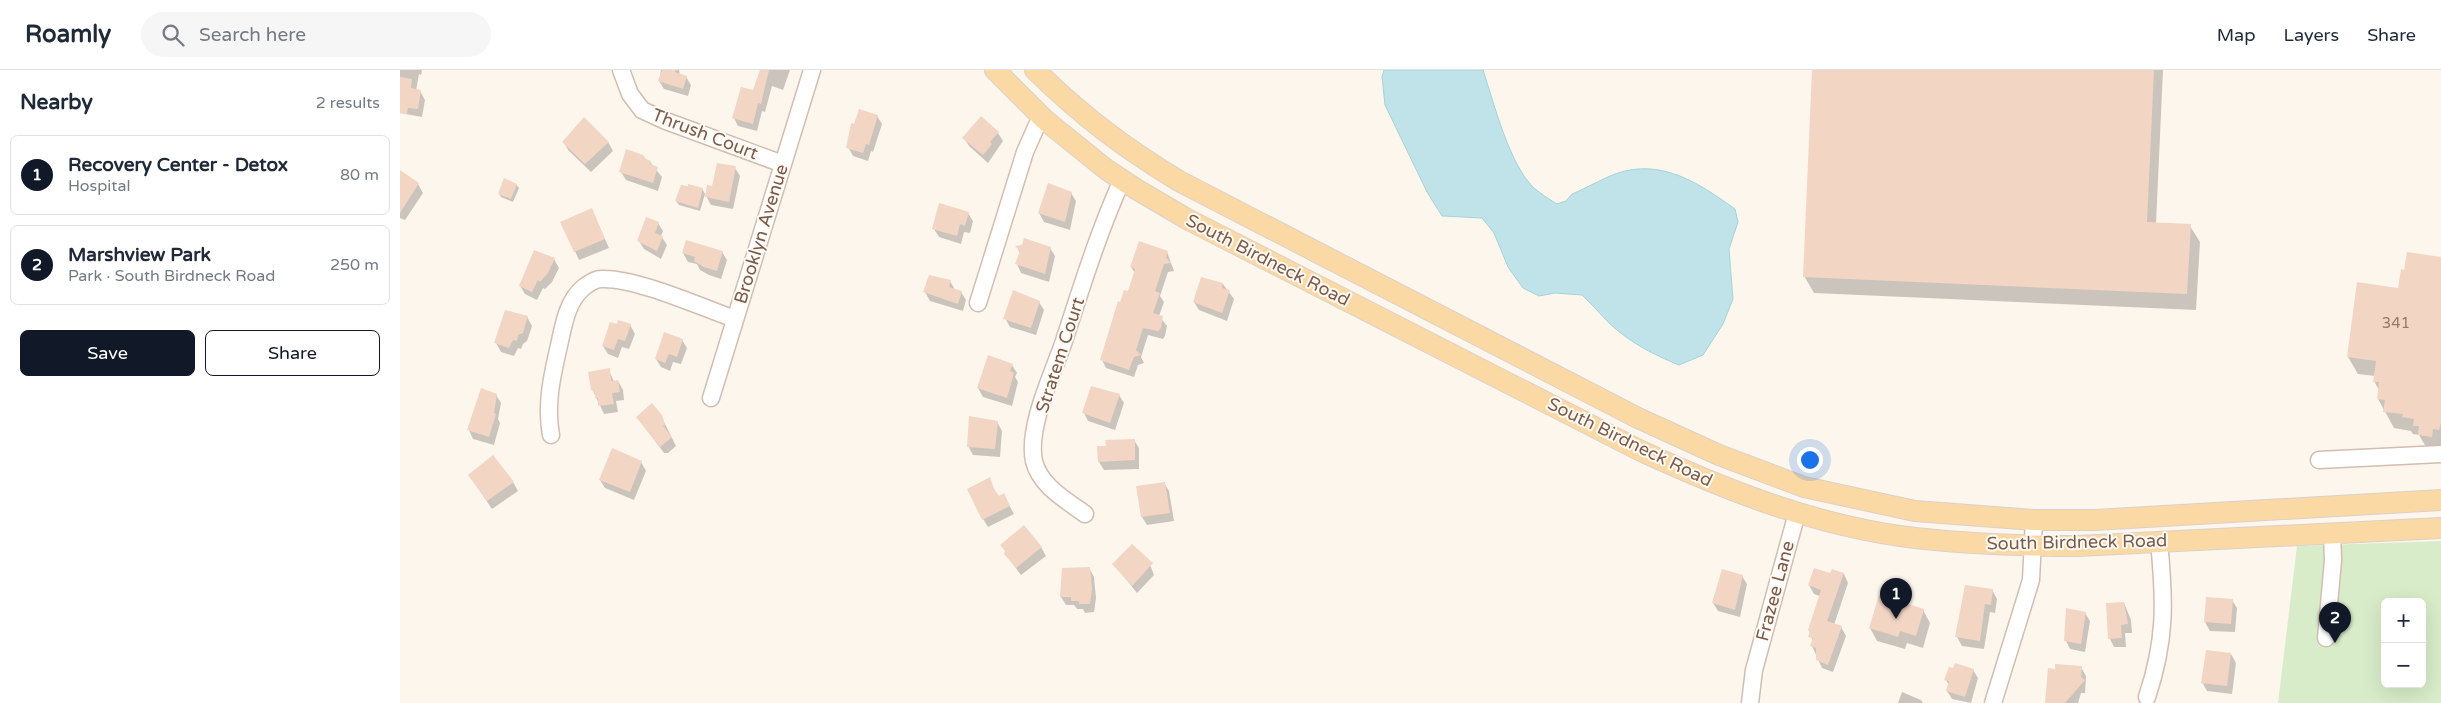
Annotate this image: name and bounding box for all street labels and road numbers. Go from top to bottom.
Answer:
street label: Thrush Court [649,104,761,164]
street label: Brooklyn Avenue [729,162,793,306]
street label: South Birdneck Road [1182,209,1354,311]
street label: Stratem Court [1031,294,1089,416]
street label: South Birdneck Road [1544,392,1716,492]
street label: South Birdneck Road [1986,529,2168,555]
street label: Frazee Lane [1751,538,1799,644]

